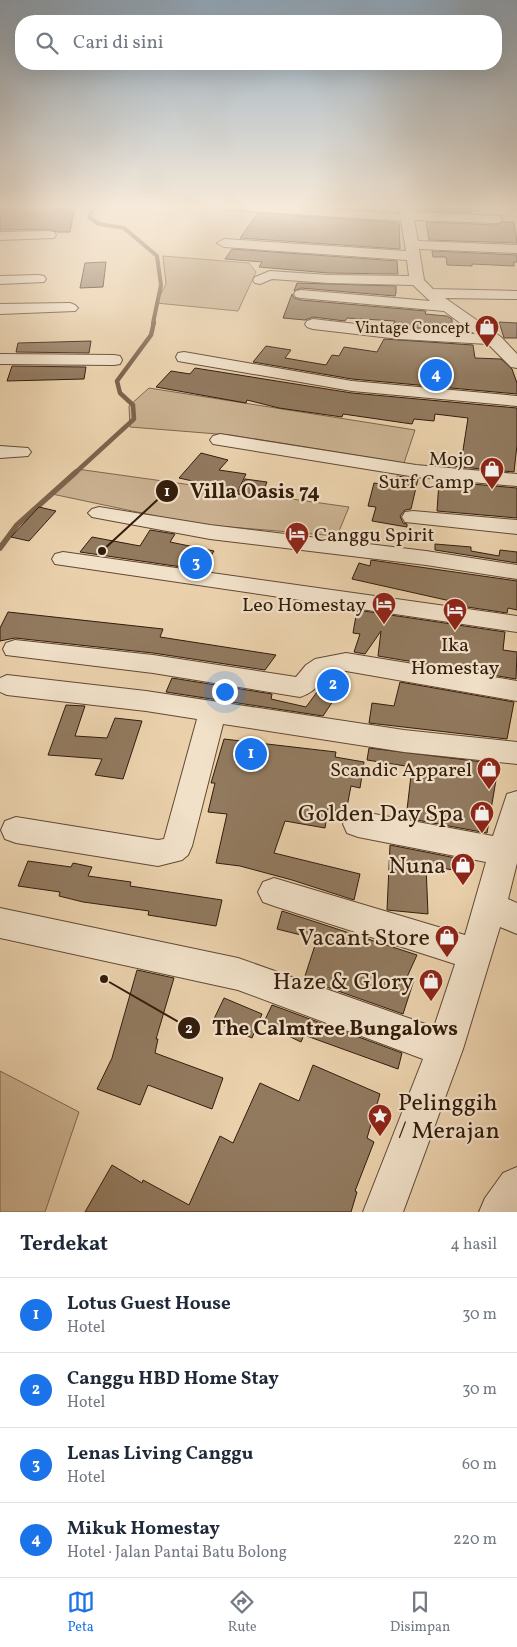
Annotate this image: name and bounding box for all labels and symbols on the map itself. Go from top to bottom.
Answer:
shop icon: Vintage Concept [474,314,500,348]
place label: Vintage Concept [355,318,470,340]
pin: 4 [420,356,452,394]
place label: Mojo Surf Camp [378,446,474,497]
shop icon: Mojo Surf Camp [479,456,505,490]
callout: Villa Oasis 74 [155,473,330,509]
text: Villa Oasis 74 [190,478,320,507]
text: 1 [164,482,170,503]
hotel icon: Canggu Spirit [284,521,310,555]
place label: Canggu Spirit [314,522,435,550]
pin: 3 [180,544,212,582]
hotel icon: Leo Homestay [371,591,397,625]
place label: Leo Homestay [242,592,366,620]
hotel icon: Ika Homestay [442,597,468,631]
place label: Ika Homestay [411,632,499,683]
pin: 2 [317,666,349,704]
your location [212,679,238,705]
pin: 1 [235,735,267,773]
shop icon: Scandic Apparel [476,756,502,790]
place label: Scandic Apparel [330,757,472,785]
place label: Golden Day Spa [298,798,464,832]
shop icon: Golden Day Spa [469,800,495,834]
place label: Nuna [388,850,446,884]
shop icon: Nuna [450,852,476,886]
place label: Vacant Store [298,922,430,956]
shop icon: Vacant Store [434,924,460,958]
place label: Haze & Glory [273,966,414,1000]
shop icon: Haze & Glory [418,968,444,1002]
callout: The Calmtree Bungalows [177,1010,468,1046]
text: The Calmtree Bungalows [212,1015,458,1044]
text: 2 [185,1019,193,1040]
place label: Pelinggih / Merajan [398,1087,500,1149]
place icon: Pelinggih / Merajan [367,1103,393,1137]

